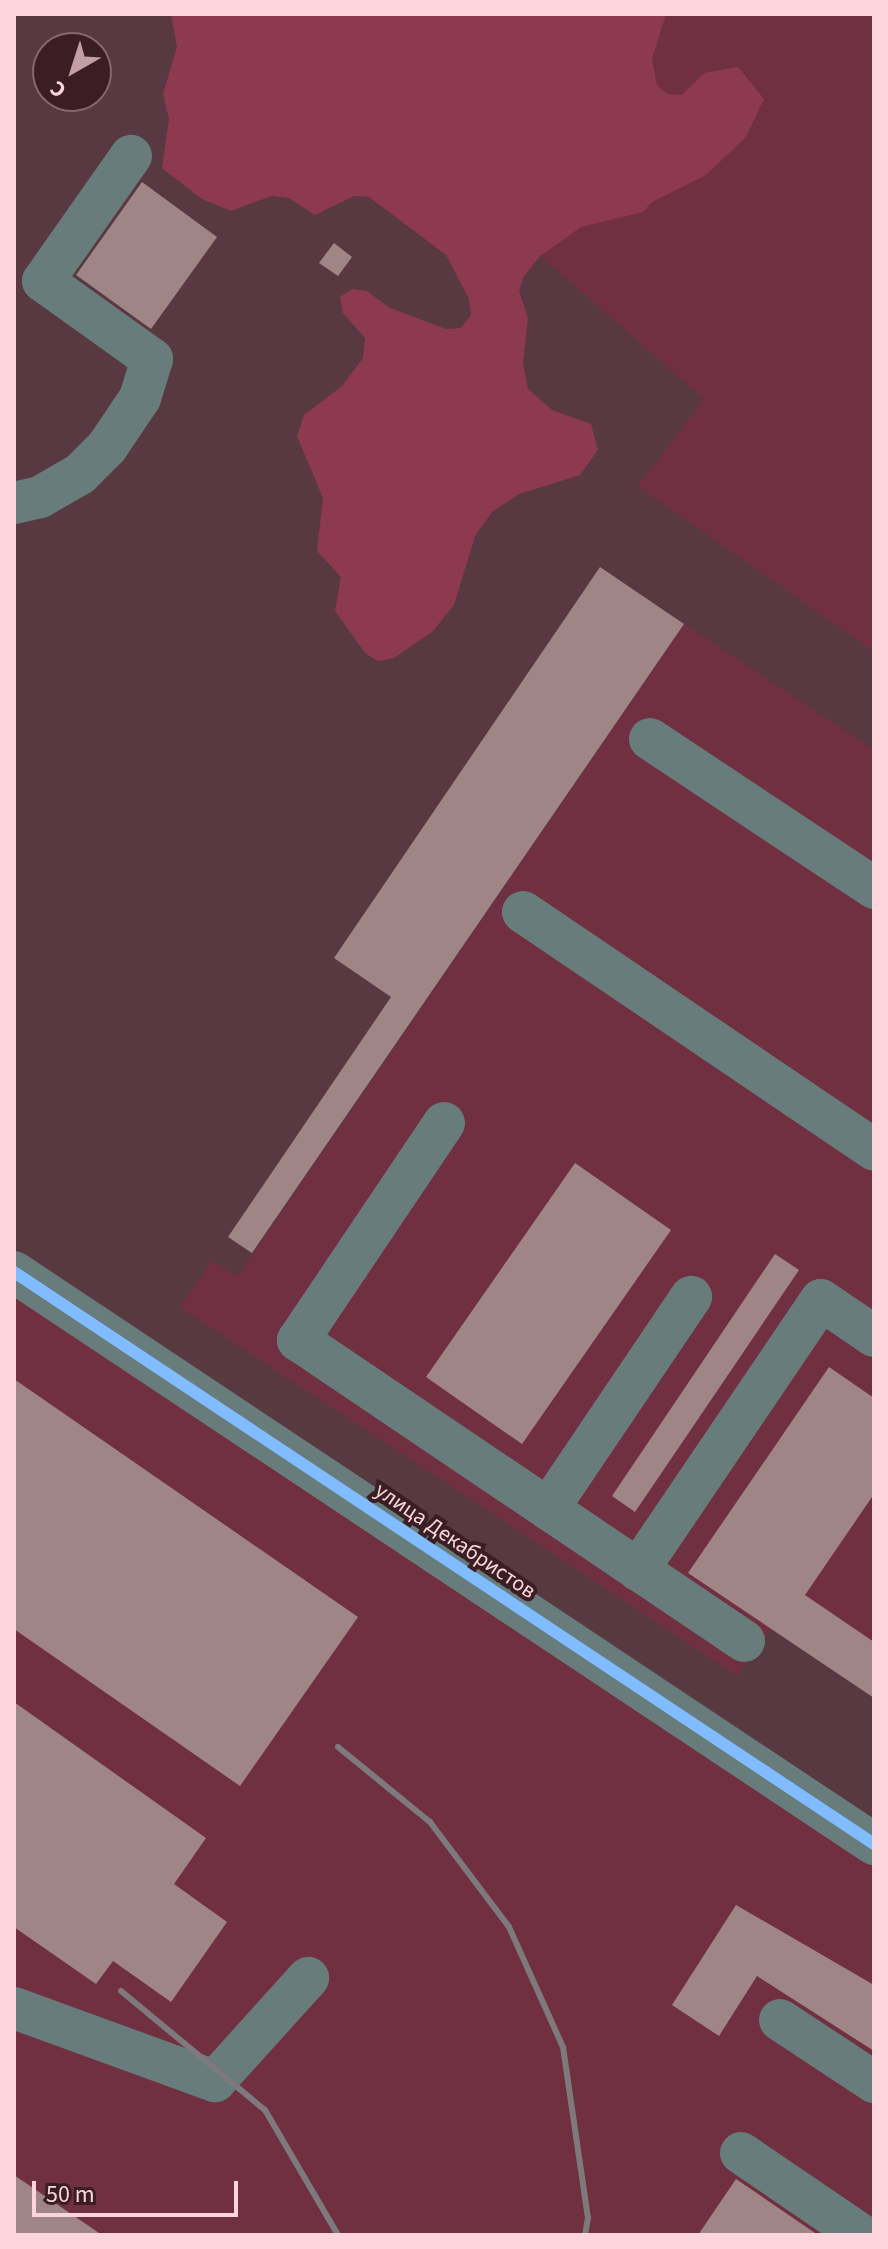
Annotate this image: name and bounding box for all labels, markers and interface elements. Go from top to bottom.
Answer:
north arrow [32,32,112,112]
text: С [43,73,73,106]
street label: улица Декабристов [370,1477,540,1605]
scale bar [36,2165,242,2215]
text: 50 m [46,2177,95,2212]

